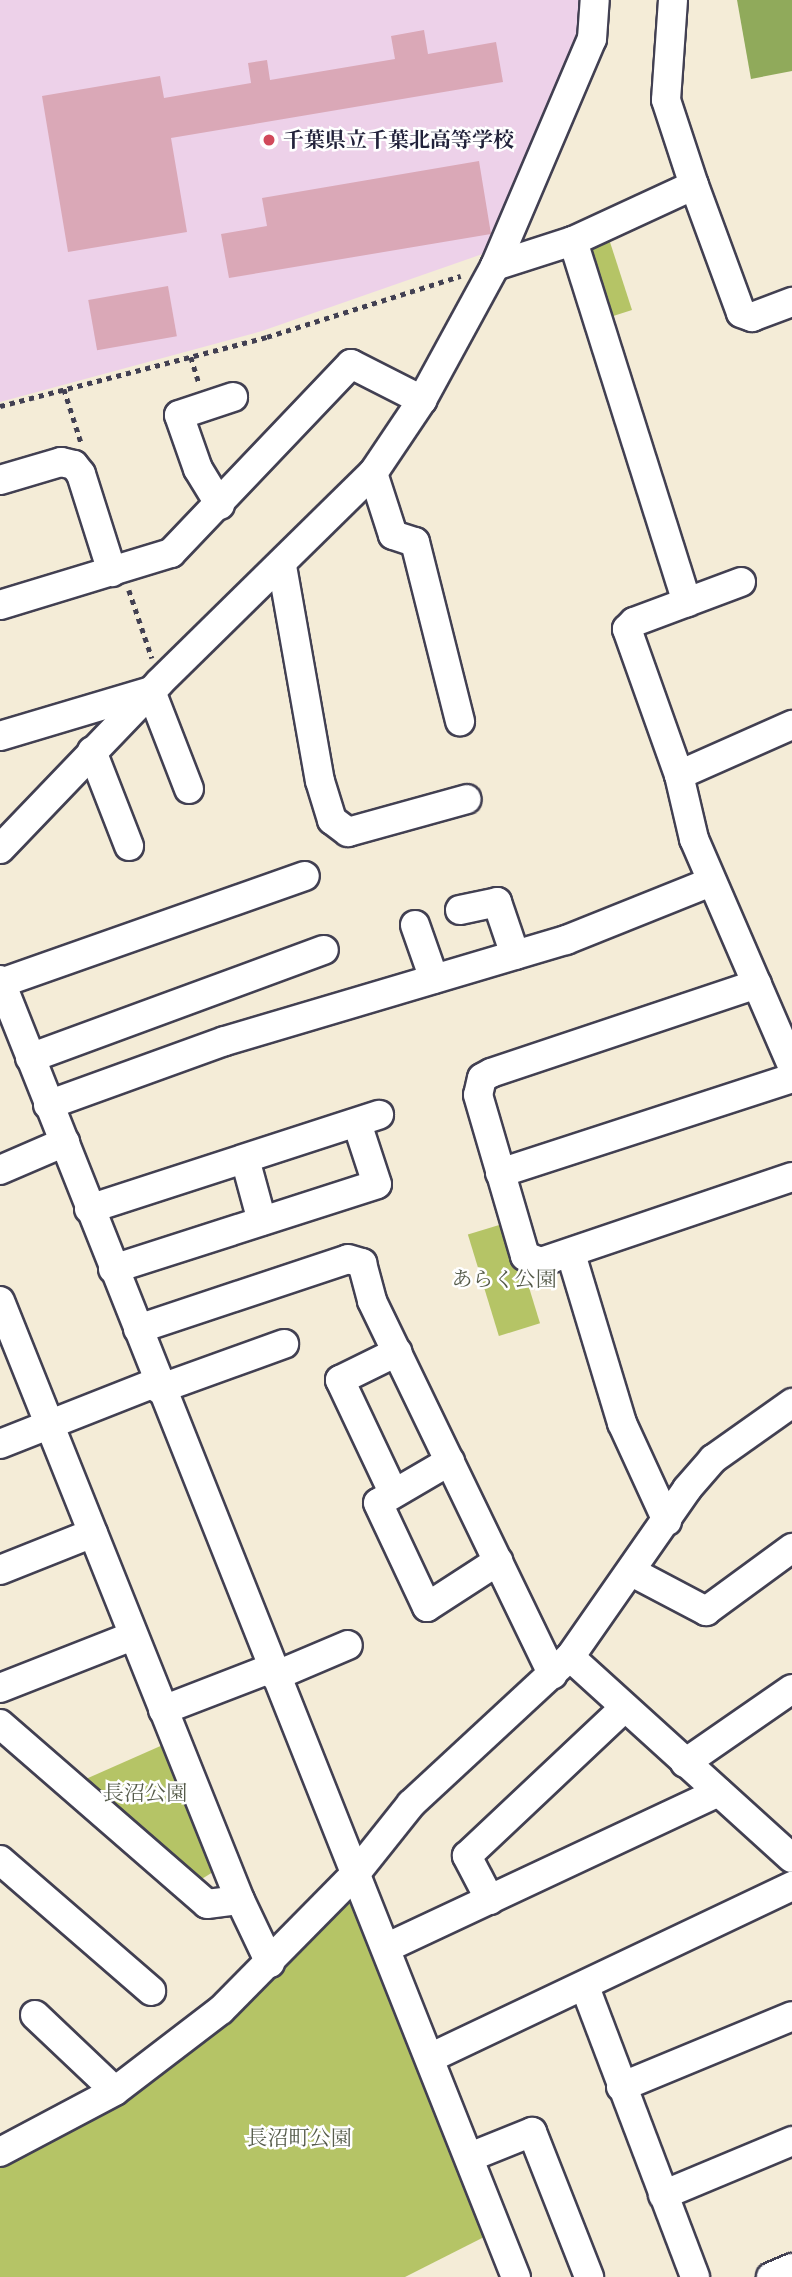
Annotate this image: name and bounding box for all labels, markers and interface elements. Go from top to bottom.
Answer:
place label: 千葉県立千葉北高等学校 [283,127,514,153]
marker: 千葉県立千葉北高等学校 [261,132,277,148]
park label: あらく公園 [452,1266,556,1292]
park label: 長沼公園 [103,1780,187,1806]
park label: 長沼町公園 [247,2125,351,2151]

